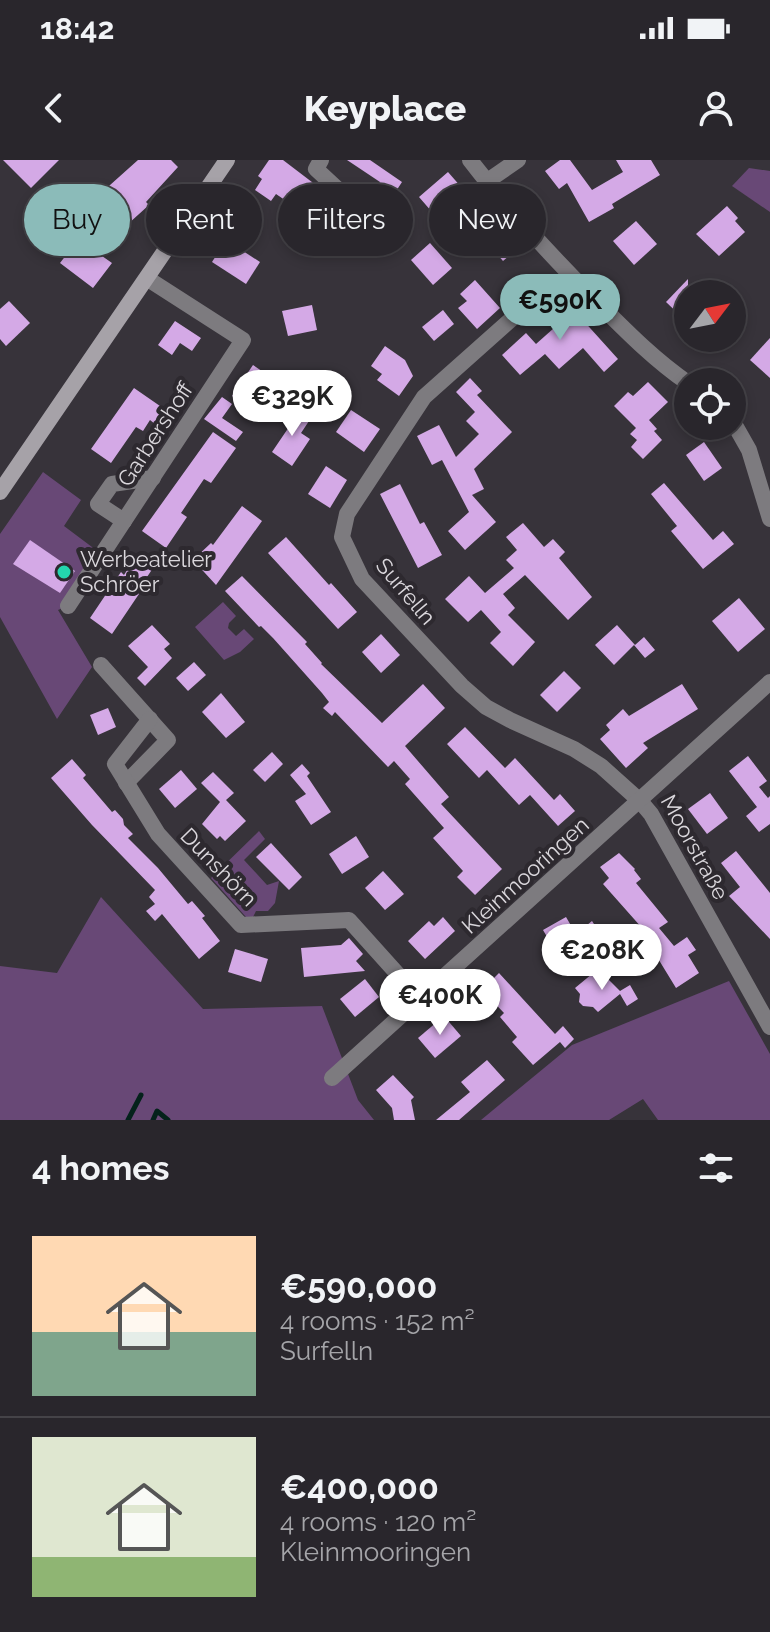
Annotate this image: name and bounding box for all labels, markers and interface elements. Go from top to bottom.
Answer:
text: 18:42 [40,11,114,46]
icon: back [32,86,76,130]
icon: person [694,86,738,130]
text: Keyplace [304,87,466,129]
chip: Buy [24,184,130,256]
chip: Rent [146,184,262,256]
chip: Filters [278,184,413,256]
chip: New [429,184,546,256]
pin: €590K [504,274,616,342]
north arrow [674,280,746,352]
map controls [674,280,746,440]
text: €590K [518,285,602,315]
button: locate [674,368,746,440]
pin: €329K [236,370,348,438]
street label: Garbershoff [112,376,199,491]
text: €329K [251,381,333,411]
place label: Werbeatelier Schröer [80,546,212,597]
street label: Surfelln [371,552,441,630]
marker: Werbeatelier Schröer [55,563,73,581]
street label: Moorstraße [656,790,734,904]
street label: Kleinmooringen [456,811,594,939]
street label: Dunshörn [175,822,263,912]
pin: €208K [546,924,658,992]
text: €208K [560,935,644,965]
pin: €400K [384,969,496,1037]
text: €400K [398,980,482,1010]
icon: filters [694,1146,738,1190]
text: 4 homes [32,1148,170,1188]
text: €590,000 [280,1266,437,1306]
icon: home [96,1268,192,1364]
text: 4 rooms · 152 m² [280,1306,475,1336]
text: Surfelln [280,1336,373,1366]
text: €400,000 [280,1467,439,1507]
icon: home [96,1469,192,1565]
text: 4 rooms · 120 m² [280,1507,476,1537]
text: Kleinmooringen [280,1537,471,1567]

